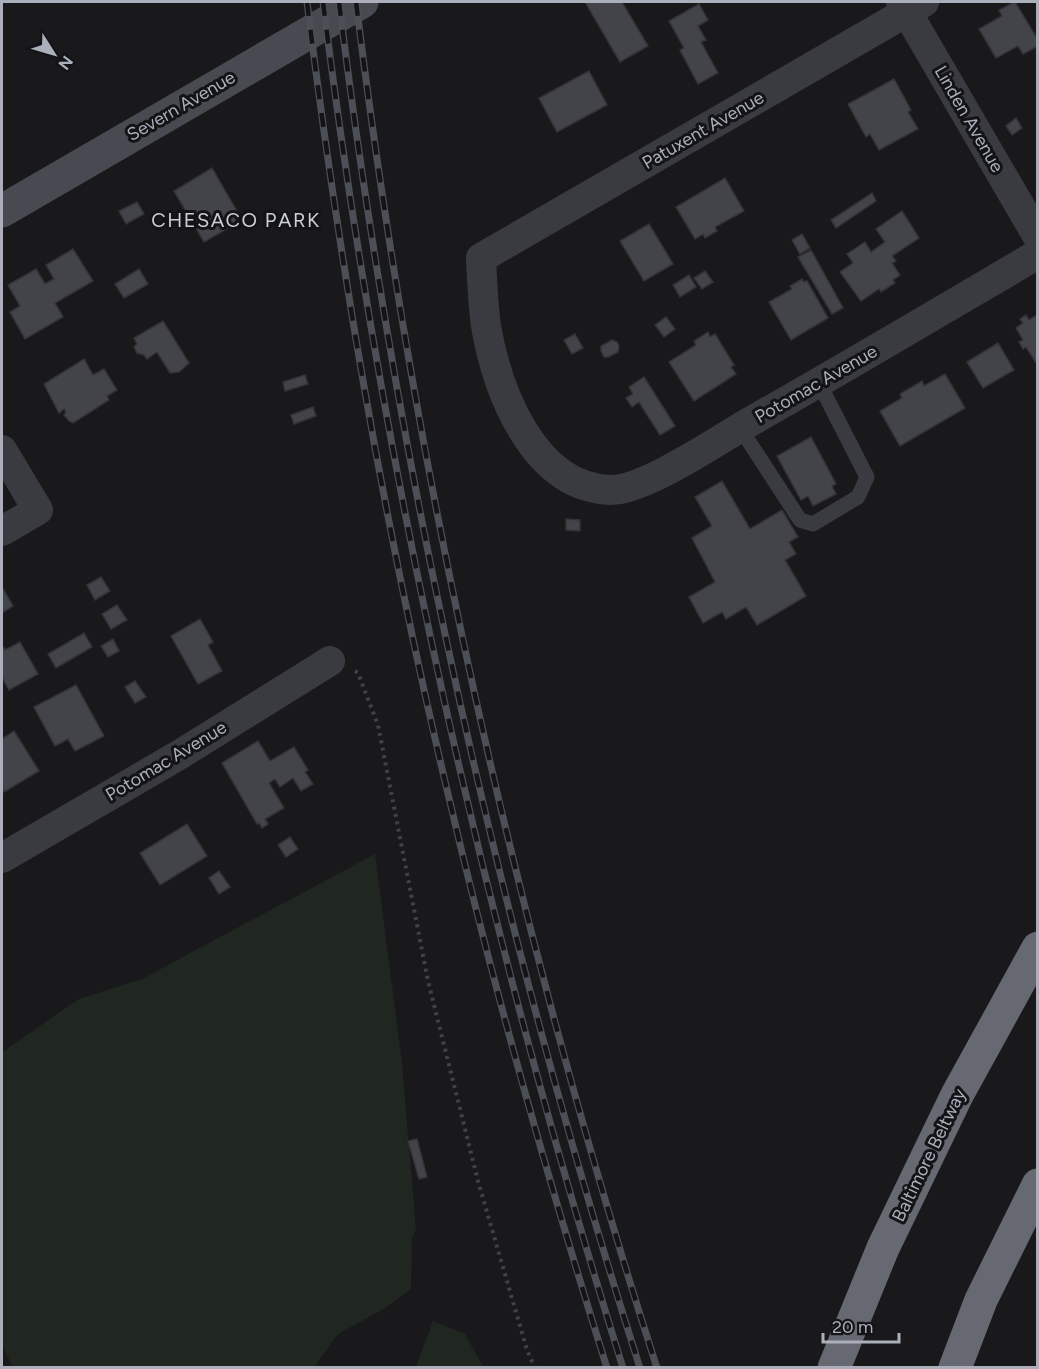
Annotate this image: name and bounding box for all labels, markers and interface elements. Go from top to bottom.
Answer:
north arrow [24,24,84,84]
text: N [54,52,77,73]
street label: Linden Avenue [930,62,1008,176]
street label: Severn Avenue [123,66,239,146]
street label: Patuxent Avenue [638,86,768,174]
district label: CHESACO PARK [151,208,321,232]
street label: Potomac Avenue [751,340,881,428]
street label: Potomac Avenue [101,716,231,806]
street label: Baltimore Beltway [887,1084,971,1225]
scale bar [823,1306,900,1344]
text: 20 m [832,1316,873,1338]

